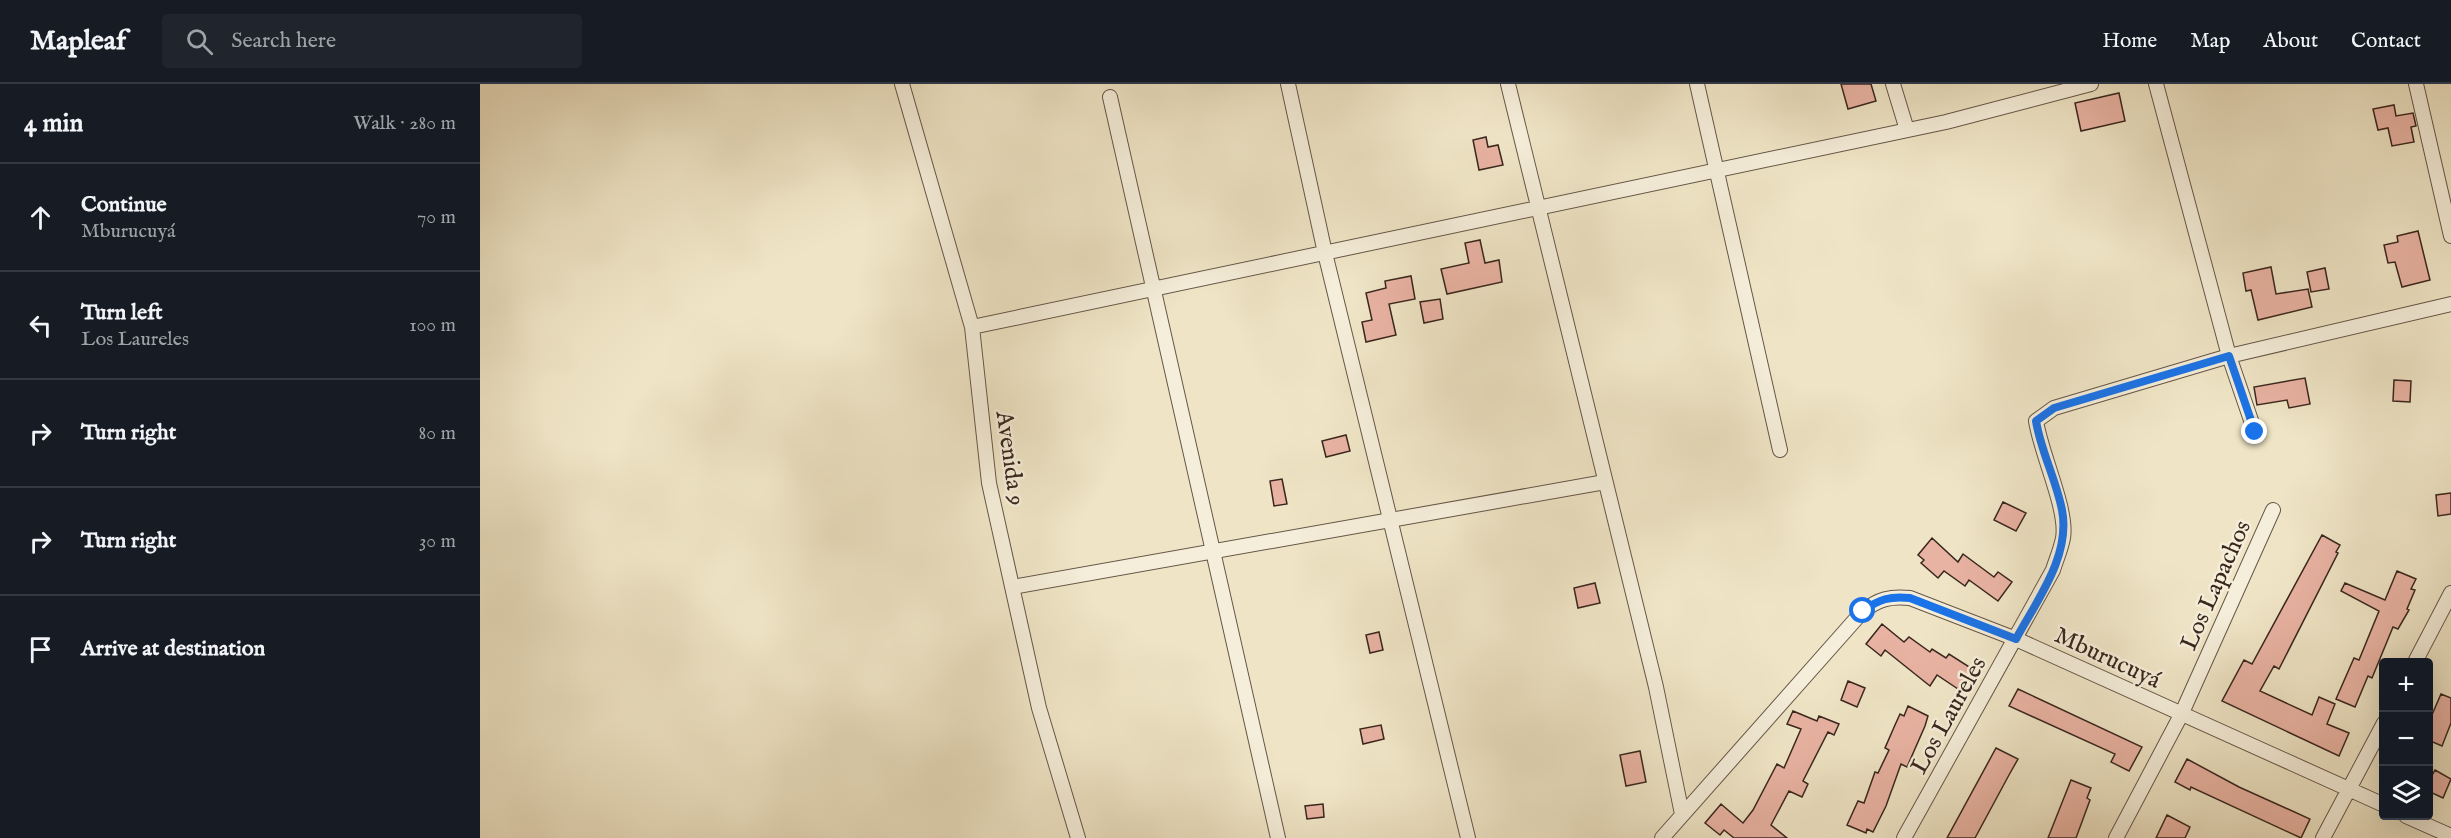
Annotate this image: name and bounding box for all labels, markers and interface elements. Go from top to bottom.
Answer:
search box [162,14,582,68]
text: Mapleaf [30,24,126,59]
icon: search [183,25,216,58]
text: Search here [231,27,336,55]
text: Home [2102,28,2157,55]
text: Map [2190,28,2230,55]
text: About [2263,28,2318,55]
text: Contact [2351,28,2421,55]
text: 4 min [24,107,83,140]
text: Walk · 280 m [353,111,456,136]
text: Continue [81,191,167,219]
icon: ahead [24,201,57,234]
text: 70 m [417,205,456,230]
text: Mburucuyá [81,219,176,244]
text: Turn left [81,299,163,327]
icon: left [24,309,57,342]
text: 100 m [409,313,456,338]
text: Los Laureles [81,327,189,352]
street label: Avenida 9 [987,408,1031,508]
icon: right [24,417,57,450]
route end [2241,418,2267,444]
text: Turn right [81,419,176,447]
text: 80 m [419,421,456,446]
street label: Los Lapachos [2174,516,2259,655]
icon: right [24,525,57,558]
text: Turn right [81,527,176,555]
text: 30 m [419,529,456,554]
route start [1849,597,1875,623]
street label: Mburucuyá [2049,620,2166,697]
icon: arrive [24,633,57,666]
text: Arrive at destination [81,635,265,663]
street label: Los Laureles [1904,652,1994,780]
map controls [2379,658,2433,820]
button: + [2379,658,2433,712]
button: − [2379,712,2433,766]
button: layers [2379,766,2433,820]

